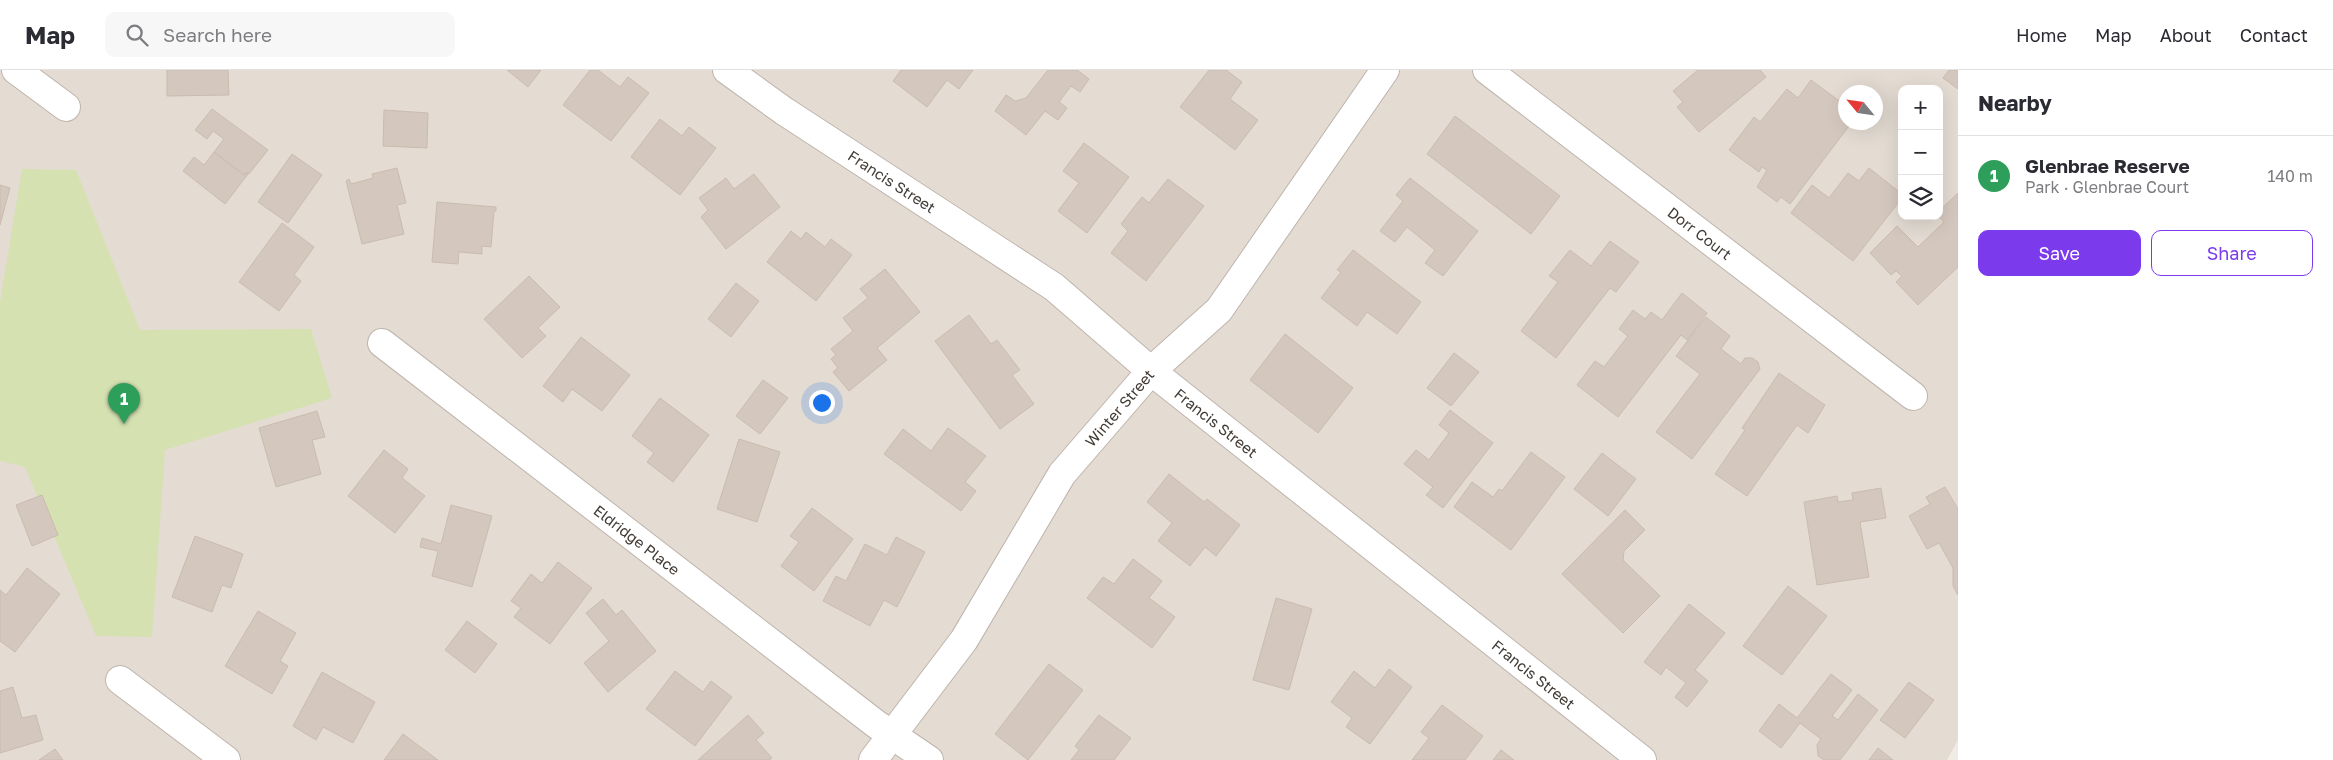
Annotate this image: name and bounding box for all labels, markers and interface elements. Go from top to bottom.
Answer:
search box [105,12,455,57]
text: Map [25,20,75,49]
icon: search [123,21,151,49]
text: Search here [163,23,272,46]
text: Home [2016,24,2067,46]
text: Map [2095,24,2132,46]
text: About [2160,24,2212,46]
text: Contact [2240,24,2308,46]
north arrow [1838,85,1883,130]
map controls [1898,85,1943,220]
button: + [1898,85,1943,130]
text: Nearby [1978,90,2052,116]
button: − [1898,130,1943,175]
street label: Francis Street [845,146,939,216]
text: Glenbrae Reserve [2025,154,2190,177]
text: 1 [1990,166,1998,186]
text: 140 m [2267,166,2313,186]
button: layers [1898,175,1943,220]
text: Park · Glenbrae Court [2025,177,2189,197]
street label: Dorr Court [1664,203,1735,263]
button: Save [1978,230,2141,276]
button: Share [2151,230,2313,276]
street label: Winter Street [1081,365,1158,450]
pin: 1 [108,383,140,424]
street label: Francis Street [1171,384,1261,461]
your location [809,390,835,416]
street label: Eldridge Place [590,501,684,579]
street label: Francis Street [1489,636,1579,712]

